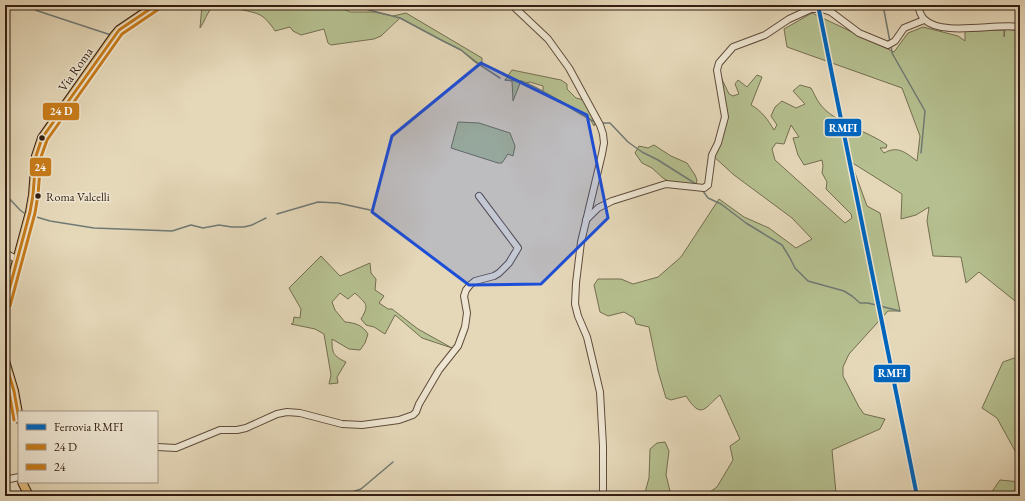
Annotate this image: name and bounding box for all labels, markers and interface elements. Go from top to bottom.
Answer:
street label: Via Roma [54,43,97,95]
line badge: 24 D [42,102,80,121]
text: 24 D [50,104,73,118]
line badge: RMFI [824,118,862,137]
text: RMFI [829,121,857,135]
unlabelled marker [37,133,47,143]
line badge: 24 [29,157,52,177]
text: 24 [34,160,46,174]
place label: Roma Valcelli [46,189,110,205]
marker: Roma Valcelli [33,191,43,201]
line badge: RMFI [873,364,911,383]
text: RMFI [878,366,906,380]
legend [18,411,158,483]
text: Ferrovia RMFI [54,419,123,435]
text: 24 D [54,439,77,455]
text: 24 [54,459,66,475]

